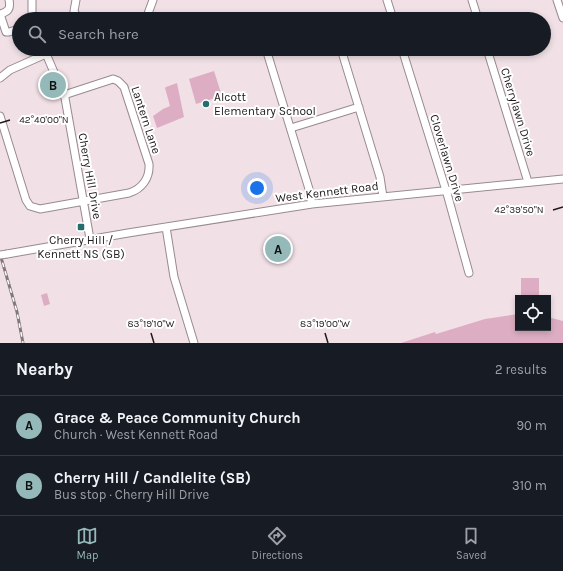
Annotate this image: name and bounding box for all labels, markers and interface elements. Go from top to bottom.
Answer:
search box [12,12,551,56]
icon: search [26,23,48,45]
text: Search here [58,25,139,43]
street label: Cherrylawn Drive [498,66,538,158]
pin: B [40,70,66,100]
street label: Lantern Lane [128,84,164,156]
place label: Alcott Elementary School [214,90,316,118]
marker: Alcott Elementary School [201,99,211,109]
street label: Cloverlawn Drive [427,113,467,203]
text: 42°40'00"N [19,114,69,126]
street label: Cherry Hill Drive [76,132,104,220]
your location [247,178,267,198]
street label: West Kennett Road [275,179,379,205]
text: 42°39'50"N [494,204,544,216]
marker: Cherry Hill / Kennett NS (SB) [76,222,86,232]
place label: Cherry Hill / Kennett NS (SB) [37,233,125,261]
pin: A [265,234,291,264]
map controls [515,295,551,331]
button: locate [515,295,551,331]
text: 83°19'10"W [127,318,175,330]
text: 83°19'00"W [300,318,350,330]
text: Nearby [16,359,73,379]
text: 2 results [495,362,547,377]
text: Grace & Peace Community Church [54,409,301,427]
text: A [25,418,33,433]
text: 90 m [516,418,547,433]
text: Church · West Kennett Road [54,427,218,442]
text: Cherry Hill / Candlelite (SB) [54,469,251,487]
text: B [25,478,33,493]
text: 310 m [512,478,547,493]
text: Bus stop · Cherry Hill Drive [54,487,209,502]
tab: Map [76,525,98,562]
tab: Directions [251,525,303,562]
tab: Saved [456,525,487,562]

